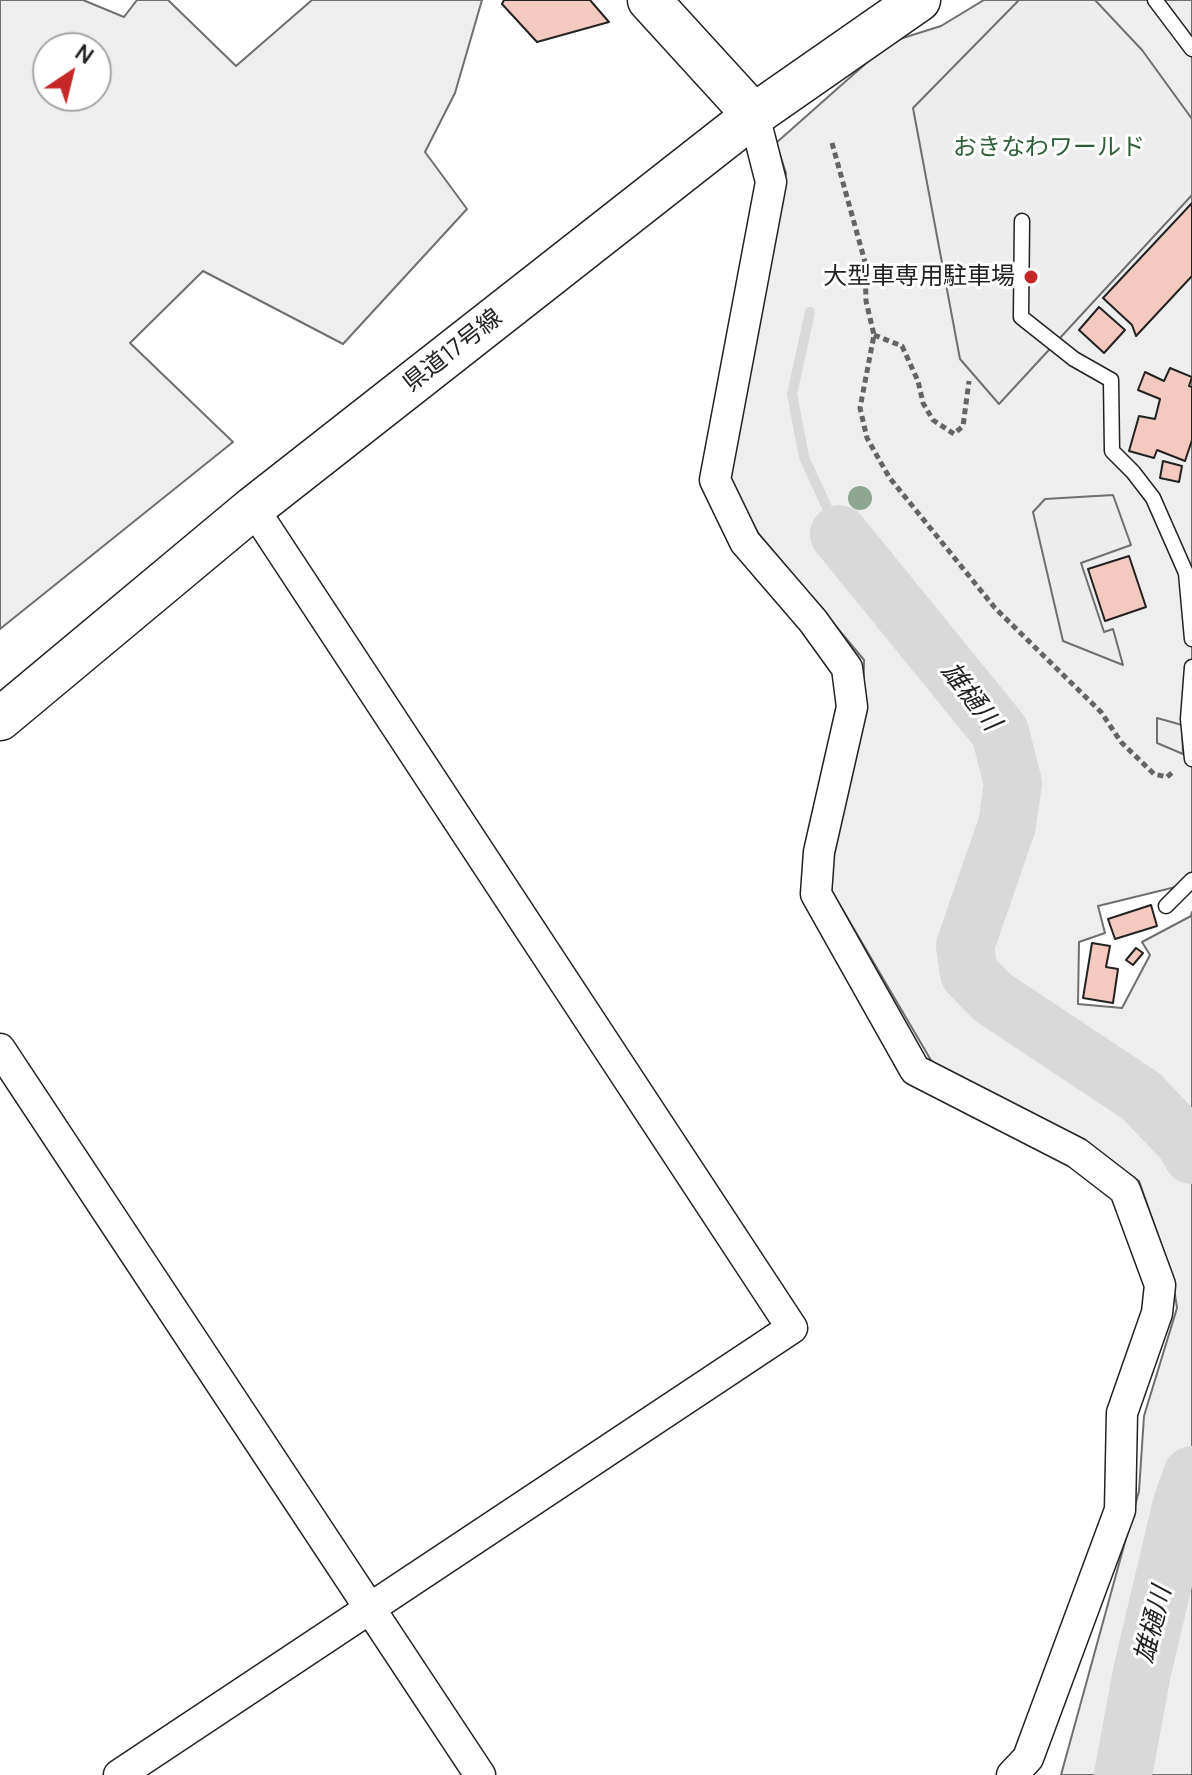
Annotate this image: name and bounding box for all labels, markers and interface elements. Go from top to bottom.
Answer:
north arrow [32,32,112,112]
text: N [70,37,100,71]
park label: おきなわワールド [953,134,1145,162]
place label: 大型車専用駐車場 [823,263,1015,291]
marker: 大型車専用駐車場 [1022,268,1040,286]
street label: 県道17号線 [398,304,508,398]
water label: 雄樋川 [934,657,1006,737]
water label: 雄樋川 [1129,1583,1179,1667]

